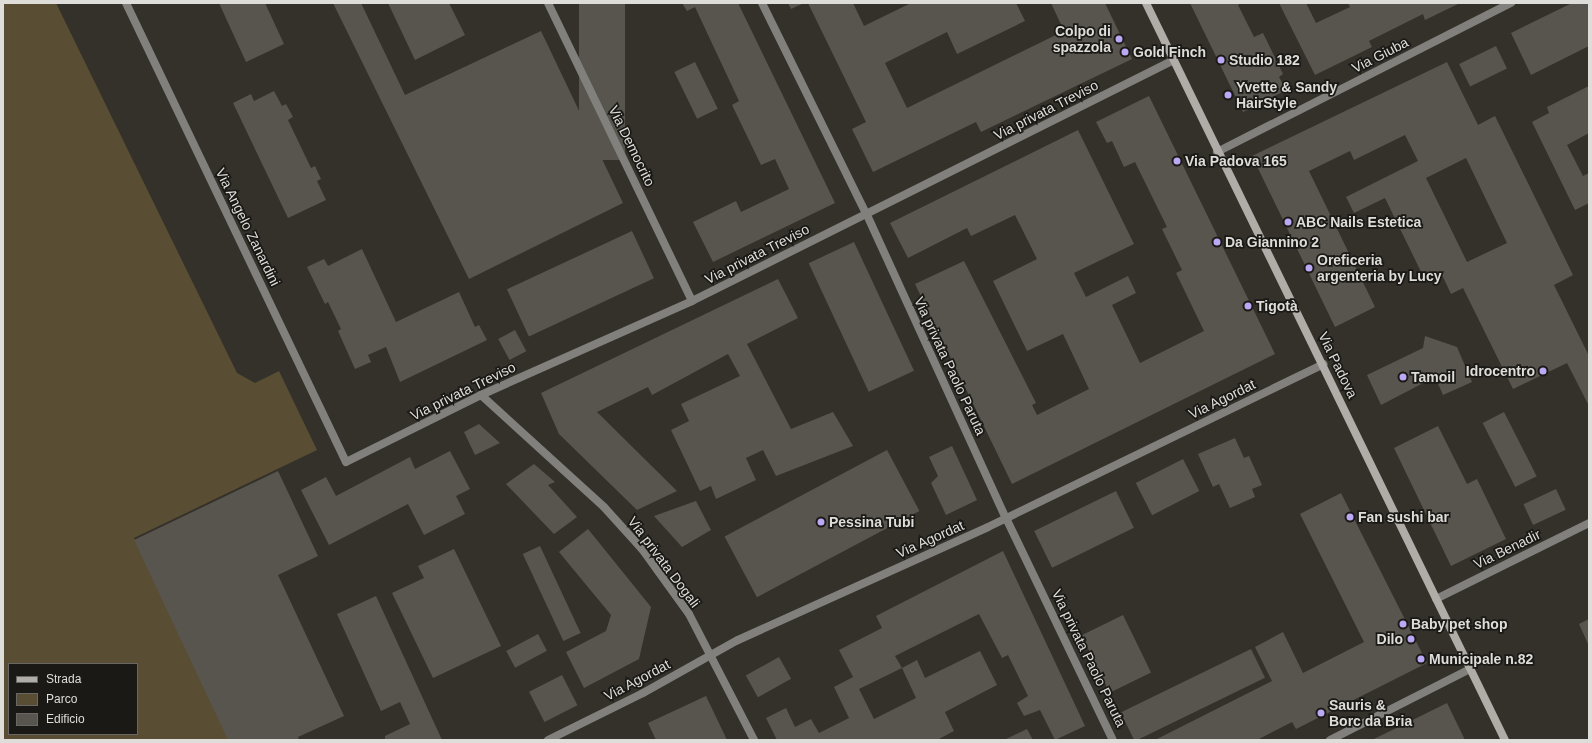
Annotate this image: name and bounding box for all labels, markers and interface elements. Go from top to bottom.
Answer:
place label: Colpo di spazzola [1053,23,1111,56]
marker: Colpo di spazzola [1114,34,1124,44]
street label: Via Giuba [1349,34,1411,76]
place label: Gold Finch [1133,44,1206,60]
marker: Gold Finch [1120,47,1130,57]
place label: Studio 182 [1229,52,1300,68]
marker: Studio 182 [1216,55,1226,65]
street label: Via privata Treviso [991,76,1101,144]
place label: Yvette & Sandy HairStyle [1236,79,1337,112]
marker: Yvette & Sandy HairStyle [1223,90,1233,100]
street label: Via Democrito [605,103,659,189]
place label: Via Padova 165 [1185,153,1287,169]
marker: Via Padova 165 [1172,156,1182,166]
street label: Via Angelo Zanardini [212,165,284,289]
place label: ABC Nails Estetica [1296,214,1421,230]
marker: ABC Nails Estetica [1283,217,1293,227]
street label: Via privata Treviso [702,220,812,288]
place label: Da Giannino 2 [1225,234,1319,250]
marker: Da Giannino 2 [1212,237,1222,247]
place label: Oreficeria argenteria by Lucy [1317,252,1441,284]
marker: Oreficeria argenteria by Lucy [1304,263,1314,273]
street label: Via privata Paolo Paruta [911,294,989,438]
place label: Tigotà [1256,298,1298,314]
marker: Tigotà [1243,301,1253,311]
street label: Via Padova [1315,329,1361,401]
street label: Via privata Treviso [408,358,518,424]
place label: Idrocentro [1466,363,1535,379]
marker: Idrocentro [1538,366,1548,376]
place label: Tamoil [1411,369,1455,385]
marker: Tamoil [1398,372,1408,382]
street label: Via Agordat [1186,375,1258,423]
place label: Fan sushi bar [1358,509,1449,525]
marker: Fan sushi bar [1345,512,1355,522]
street label: Via privata Dogali [624,513,704,611]
place label: Pessina Tubi [829,514,914,530]
street label: Via Agordat [893,516,967,562]
marker: Pessina Tubi [816,517,826,527]
street label: Via Benadir [1471,526,1543,572]
street label: Via privata Paolo Paruta [1048,587,1130,729]
place label: Baby pet shop [1411,616,1507,632]
marker: Baby pet shop [1398,619,1408,629]
place label: Dilo [1377,631,1403,647]
marker: Dilo [1406,634,1416,644]
place label: Municipale n.82 [1429,651,1533,667]
marker: Municipale n.82 [1416,654,1426,664]
street label: Via Agordat [601,655,673,705]
legend [8,663,138,735]
text: Strada [46,672,81,686]
text: Parco [46,692,77,706]
place label: Sauris & Borc da Bria [1329,697,1412,730]
marker: Sauris & Borc da Bria [1316,708,1326,718]
text: Edificio [46,712,85,726]

